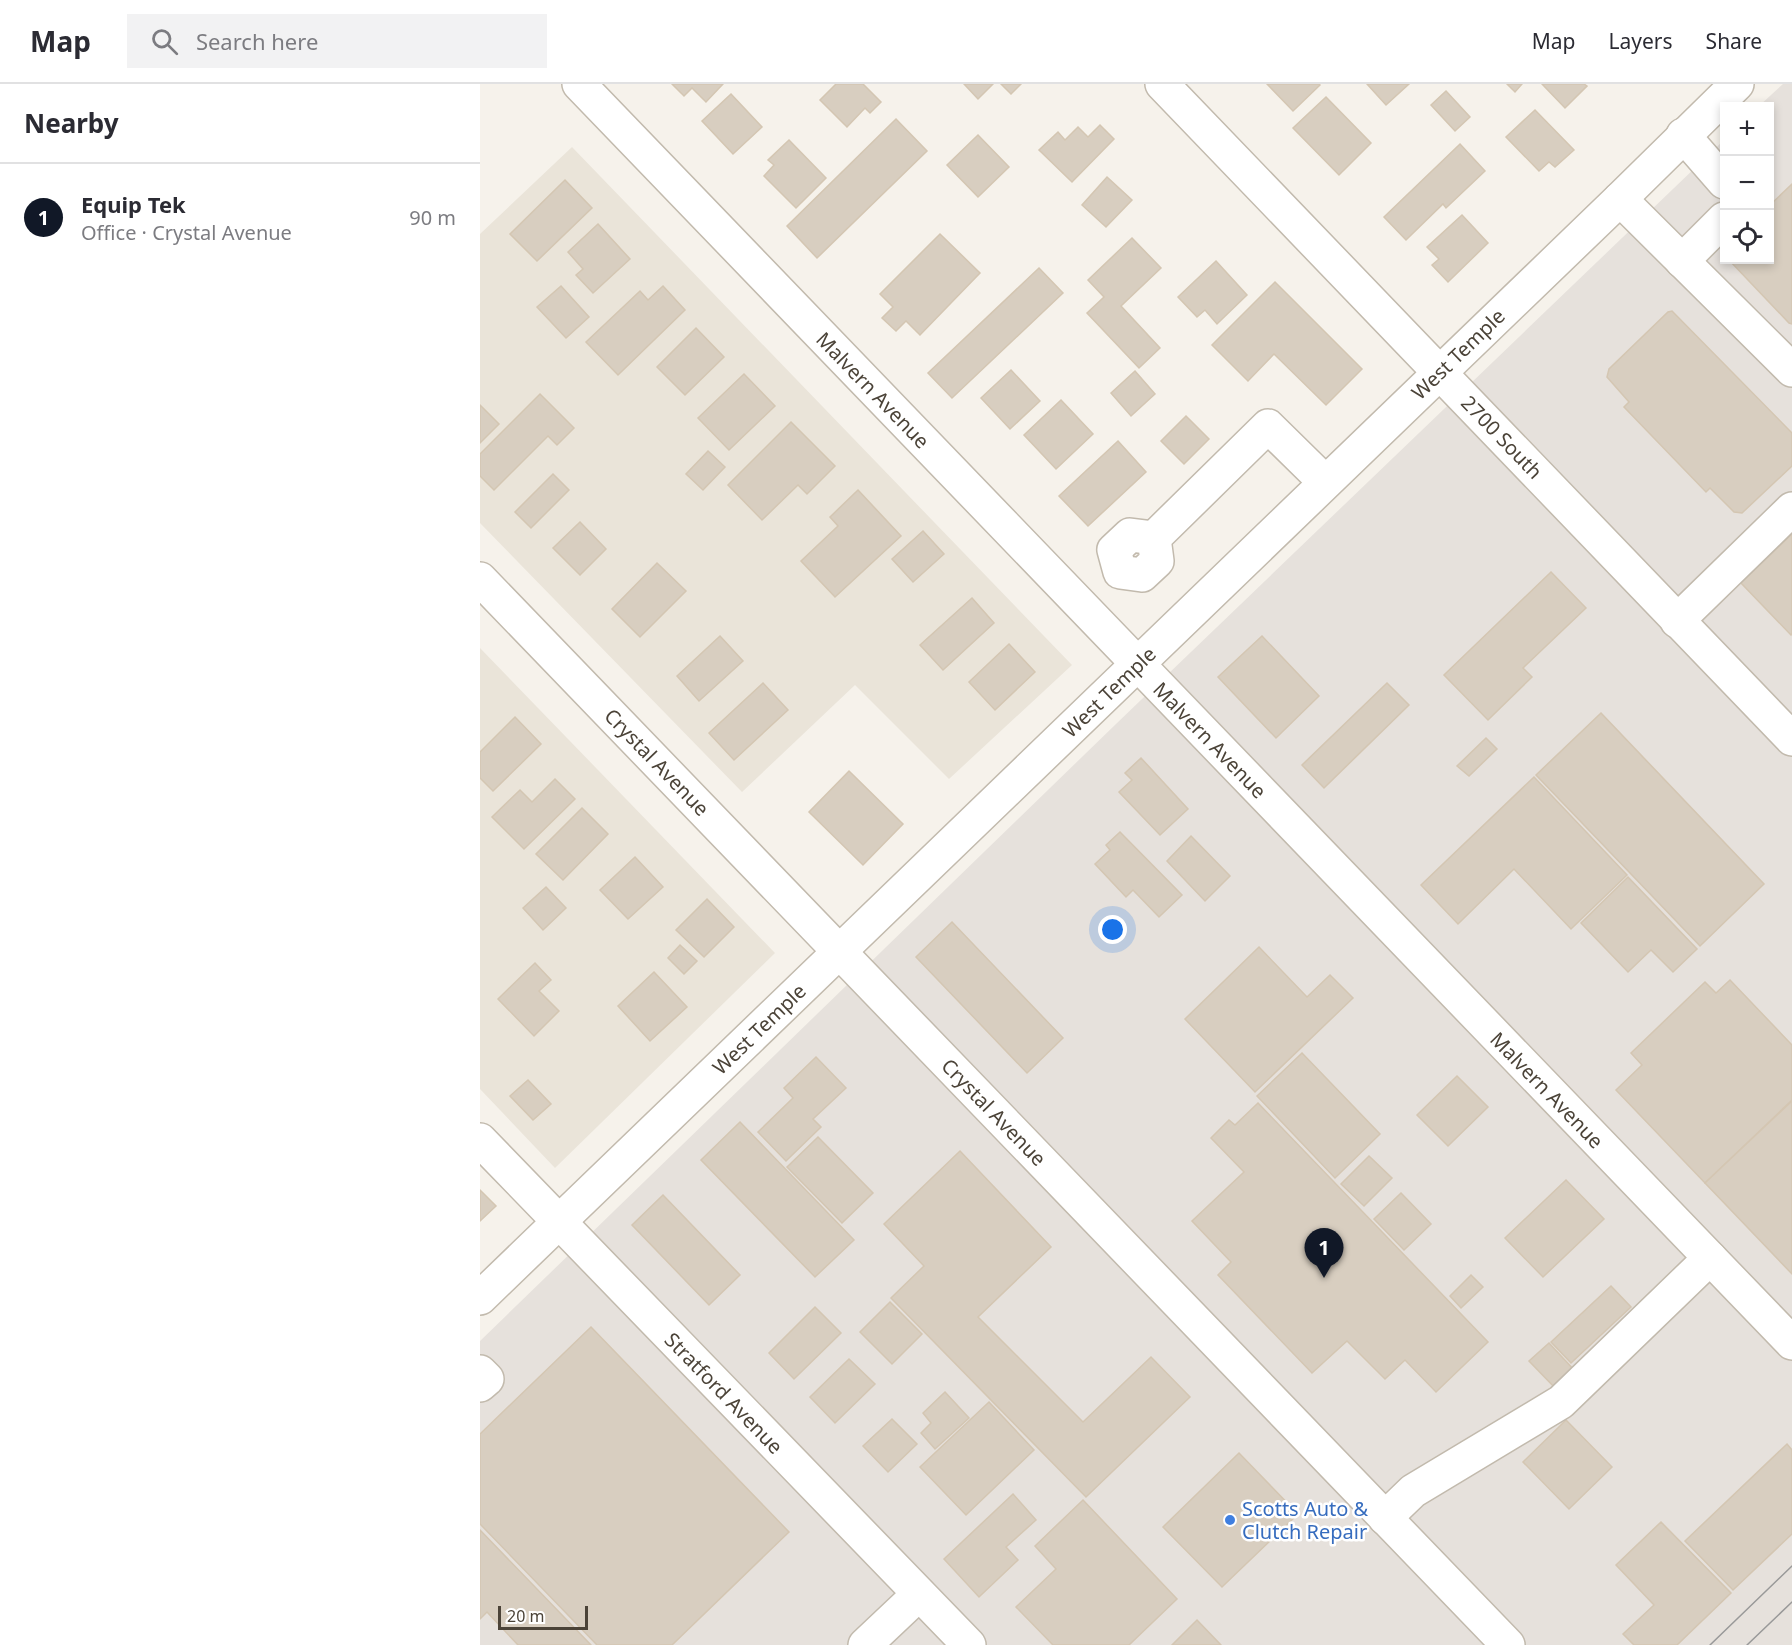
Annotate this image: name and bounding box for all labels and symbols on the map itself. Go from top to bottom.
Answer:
street label: West Temple [1405,303,1511,405]
street label: Malvern Avenue [810,326,936,454]
street label: 2700 South [1455,390,1549,484]
street label: West Temple [1056,641,1162,743]
street label: Malvern Avenue [1147,676,1273,804]
street label: Crystal Avenue [599,702,715,822]
your location [1098,915,1127,944]
street label: West Temple [706,978,812,1080]
street label: Malvern Avenue [1484,1026,1610,1154]
street label: Crystal Avenue [936,1052,1052,1172]
pin: 1 [1304,1228,1344,1278]
street label: Stratford Avenue [659,1326,789,1460]
place label: Scotts Auto & Clutch Repair [1242,1495,1369,1545]
marker: Scotts Auto & Clutch Repair [1223,1513,1237,1527]
scale bar [498,1603,588,1630]

